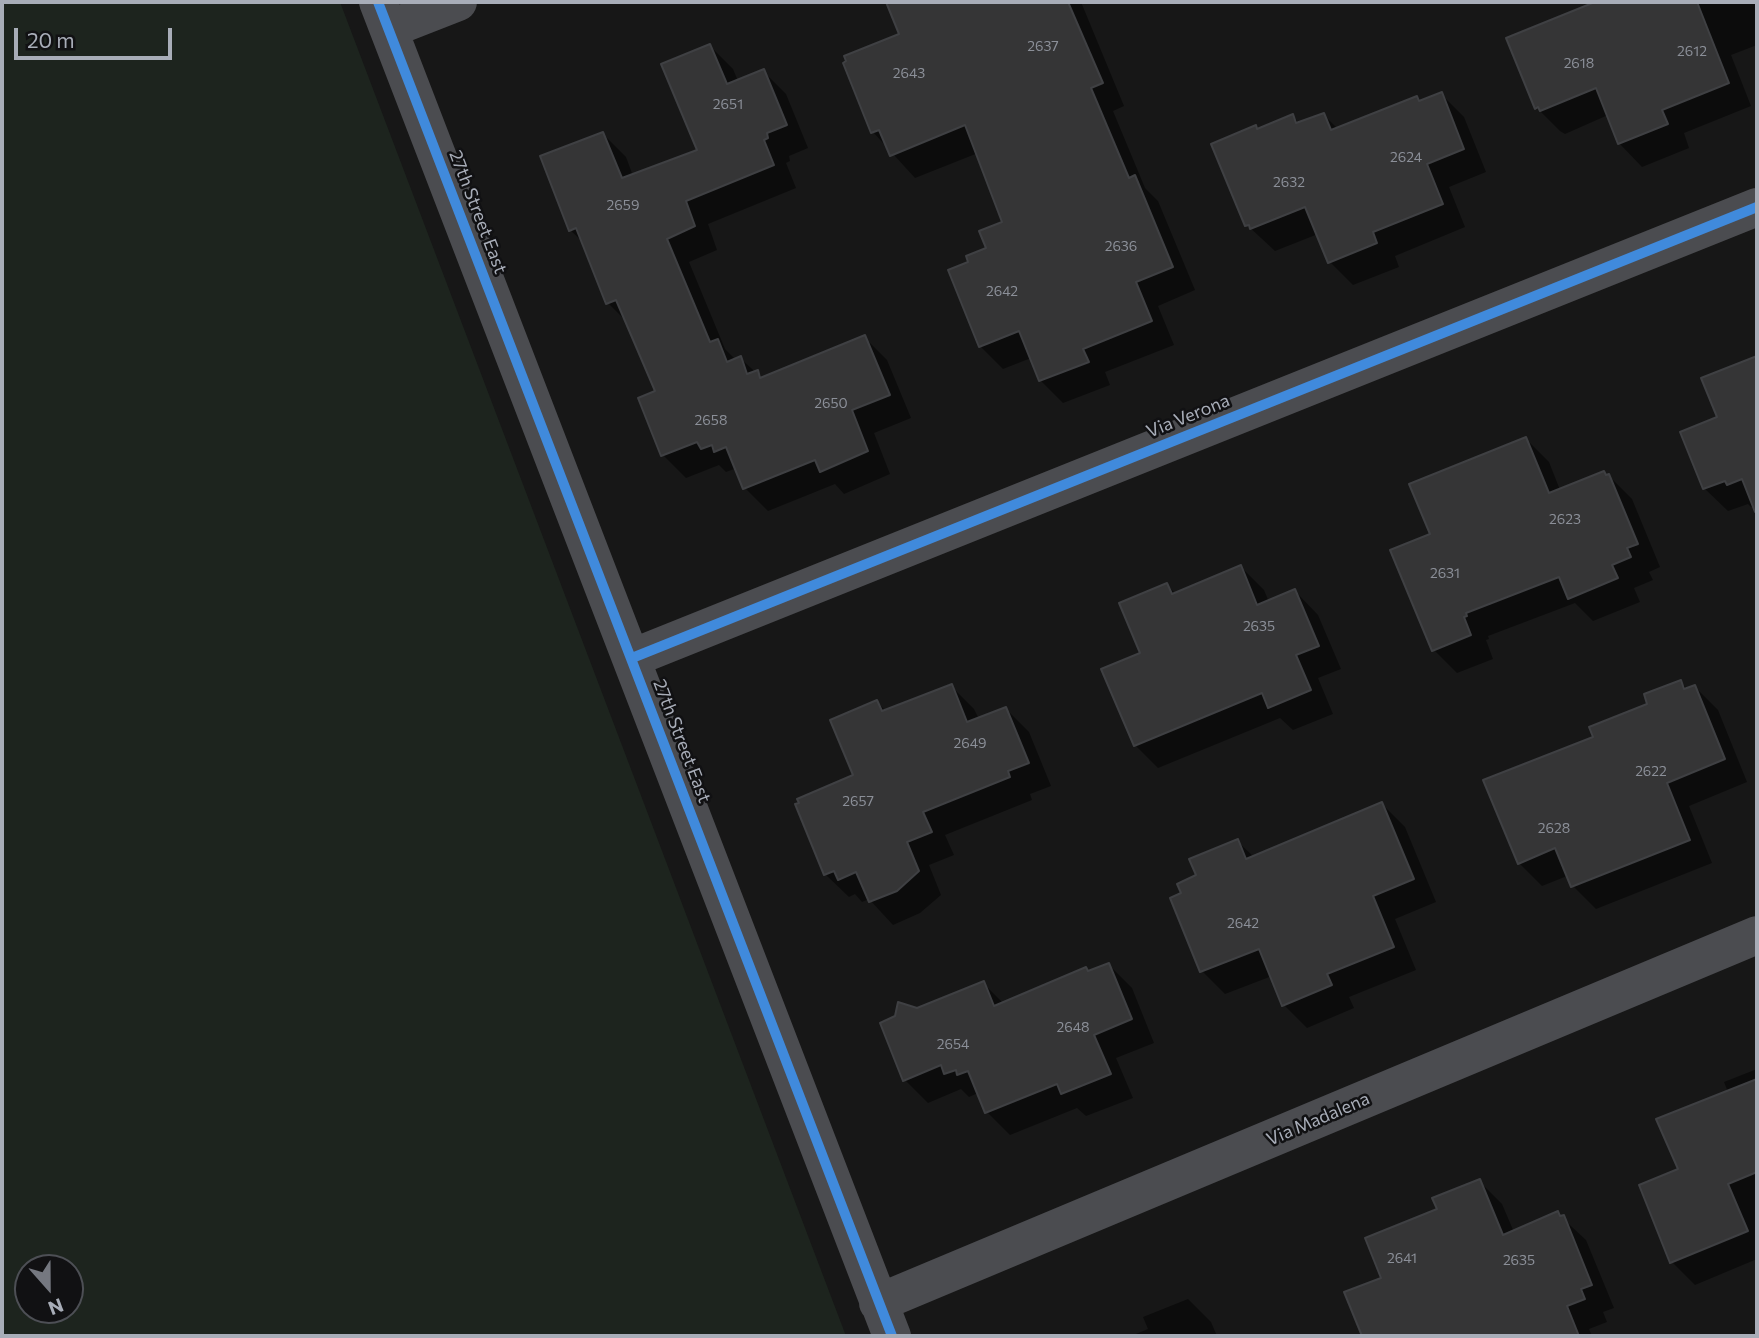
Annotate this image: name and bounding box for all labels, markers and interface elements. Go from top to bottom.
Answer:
scale bar [18,14,175,58]
text: 20 m [27,27,75,52]
house number: 2637 [1027,38,1059,54]
house number: 2612 [1677,43,1707,59]
house number: 2618 [1564,55,1594,71]
house number: 2643 [893,65,925,81]
house number: 2651 [713,96,743,112]
street label: 27th Street East [445,147,511,277]
house number: 2624 [1390,149,1422,165]
house number: 2632 [1273,174,1305,190]
house number: 2659 [607,197,639,213]
house number: 2636 [1105,238,1137,254]
house number: 2642 [986,283,1018,299]
street label: Via Verona [1143,390,1233,442]
house number: 2650 [814,395,848,411]
house number: 2658 [695,412,727,428]
house number: 2623 [1549,511,1581,527]
house number: 2631 [1430,565,1460,581]
house number: 2635 [1243,618,1275,634]
street label: 27th Street East [649,676,715,806]
house number: 2649 [953,735,987,751]
house number: 2622 [1635,763,1667,779]
house number: 2657 [842,793,874,809]
house number: 2628 [1538,820,1570,836]
house number: 2642 [1227,915,1259,931]
house number: 2648 [1056,1019,1090,1035]
house number: 2654 [937,1036,969,1052]
street label: Via Madalena [1263,1088,1373,1150]
house number: 2641 [1387,1250,1417,1266]
house number: 2635 [1503,1252,1535,1268]
north arrow [14,1254,84,1324]
text: N [45,1294,67,1320]

